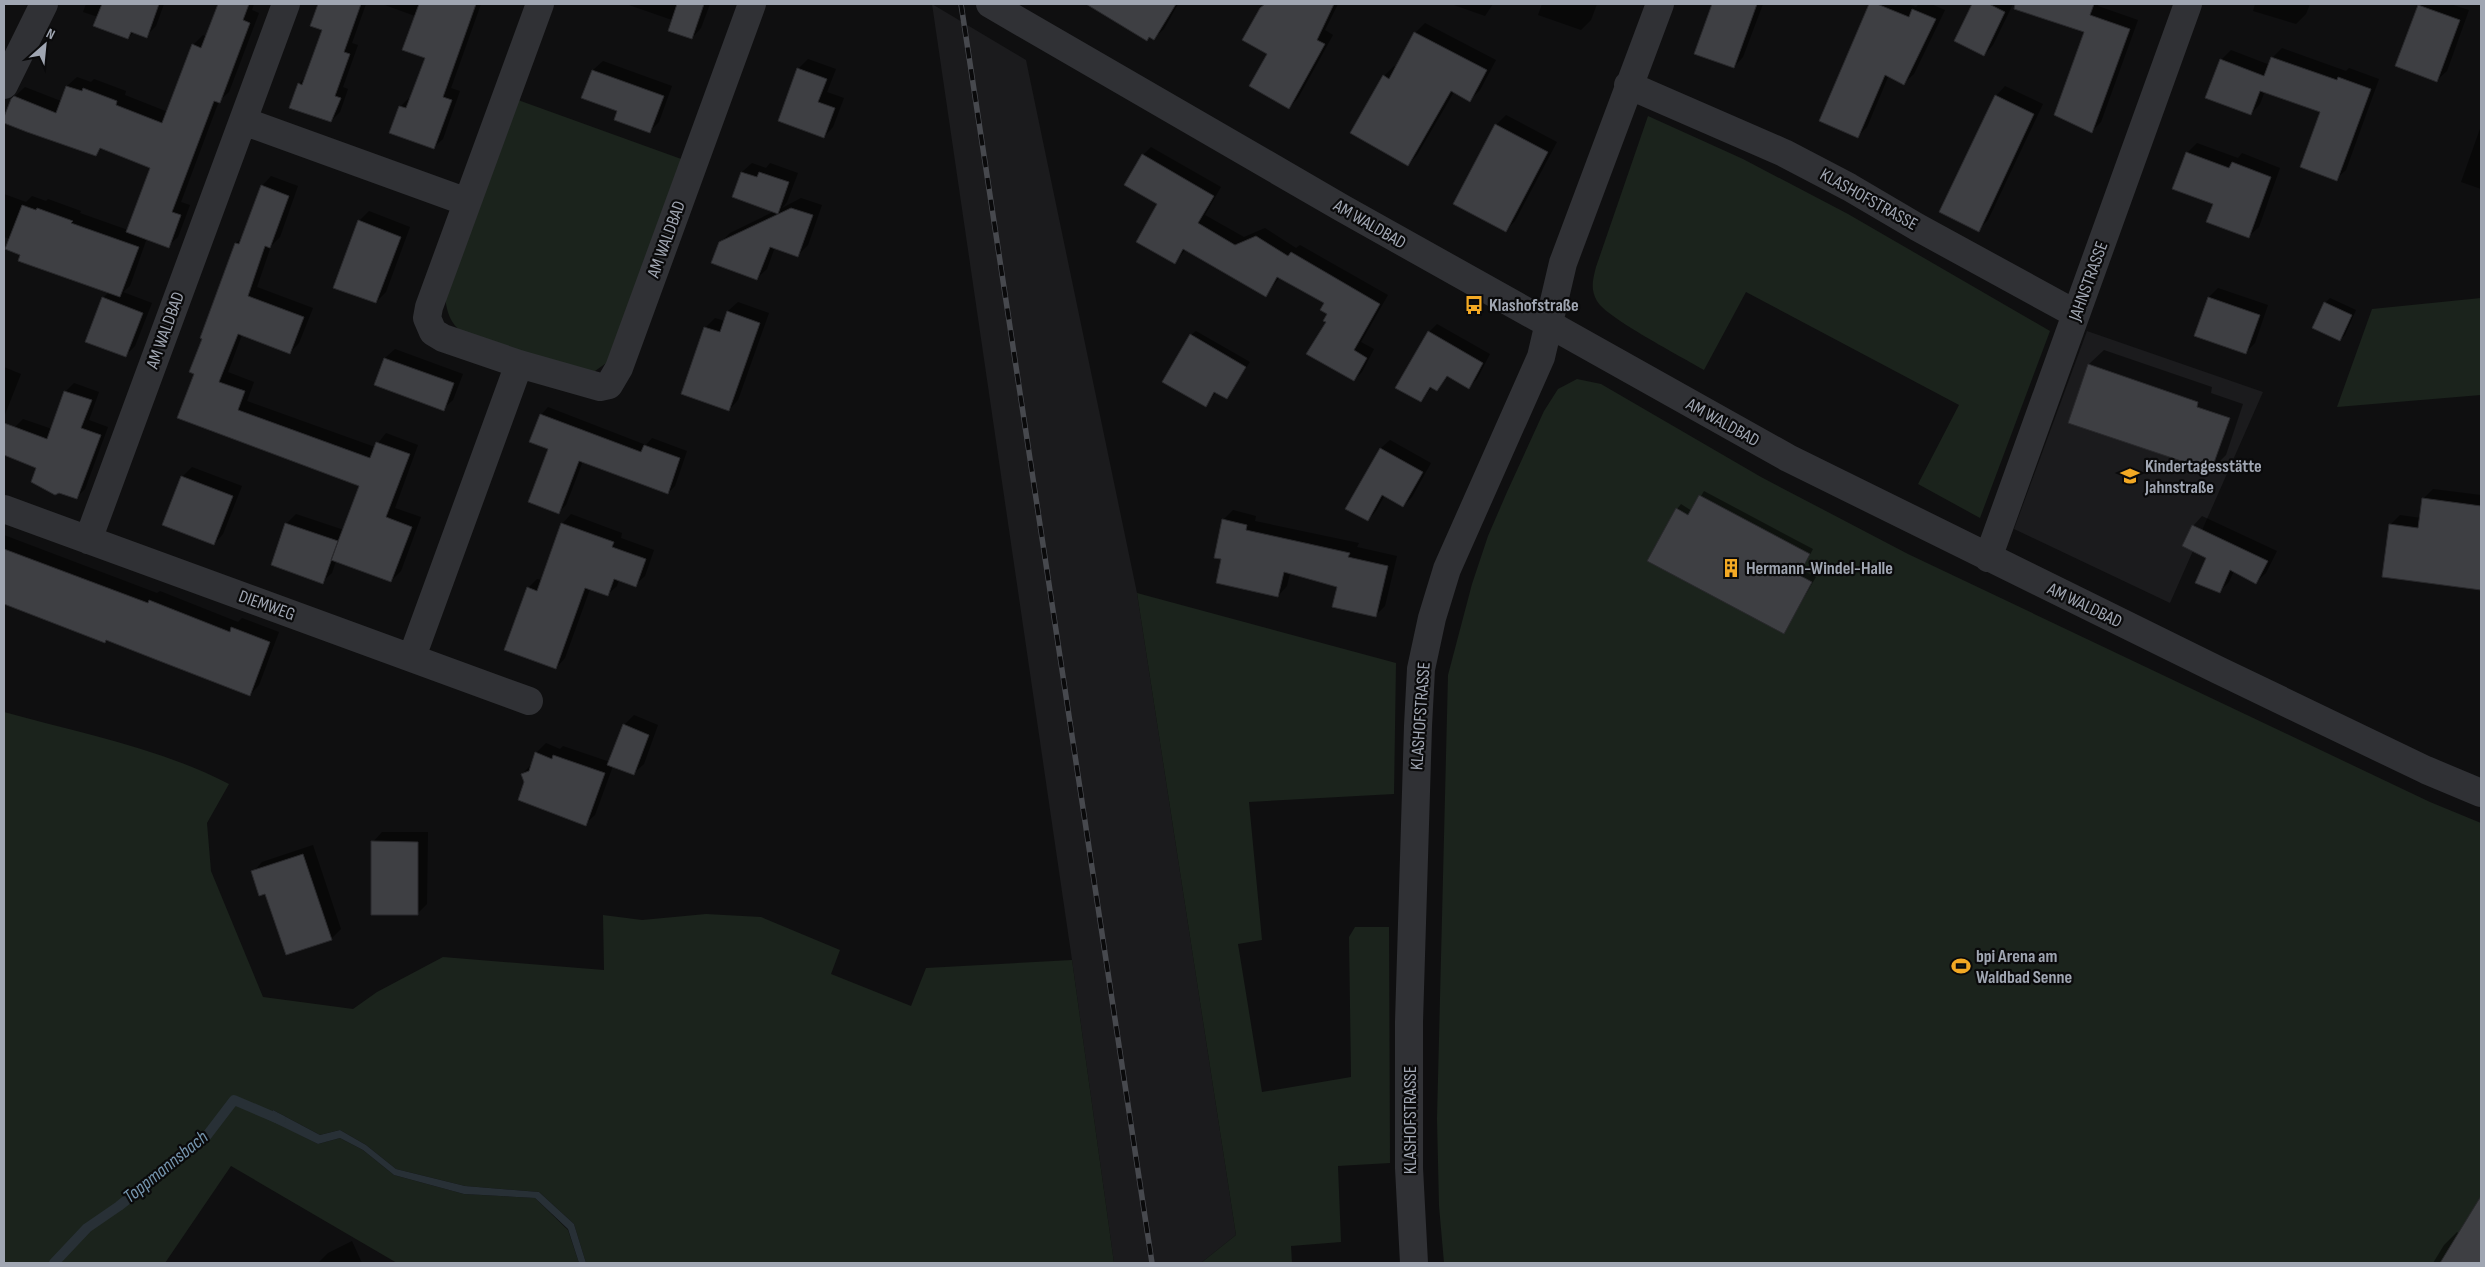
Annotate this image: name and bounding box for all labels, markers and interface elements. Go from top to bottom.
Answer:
north arrow [20,20,70,70]
text: N [43,25,58,43]
street label: KLASHOFSTRASSE [1816,164,1921,235]
street label: AM WALDBAD [1329,195,1410,254]
street label: AM WALDBAD [643,198,690,281]
street label: JAHNSTRASSE [2064,239,2113,325]
street label: AM WALDBAD [142,289,189,372]
bus stop icon: Klashofstraße [1463,294,1485,316]
place label: Klashofstraße [1489,295,1579,316]
street label: AM WALDBAD [1682,393,1763,451]
place label: Kindertagesstätte Jahnstraße [2144,456,2262,498]
school or university icon: Kindertagesstätte Jahnstraße [2119,465,2141,487]
building icon: Hermann-Windel-Halle [1720,557,1742,579]
place label: Hermann-Windel-Halle [1746,558,1893,579]
street label: AM WALDBAD [2043,578,2125,632]
street label: DIEMWEG [236,586,298,625]
street label: KLASHOFSTRASSE [1406,661,1435,771]
place label: bpi Arena am Waldbad Senne [1976,946,2072,988]
sports icon: bpi Arena am Waldbad Senne [1950,955,1972,977]
street label: KLASHOFSTRASSE [1400,1066,1421,1174]
water label: Toppmannsbach [119,1126,213,1208]

